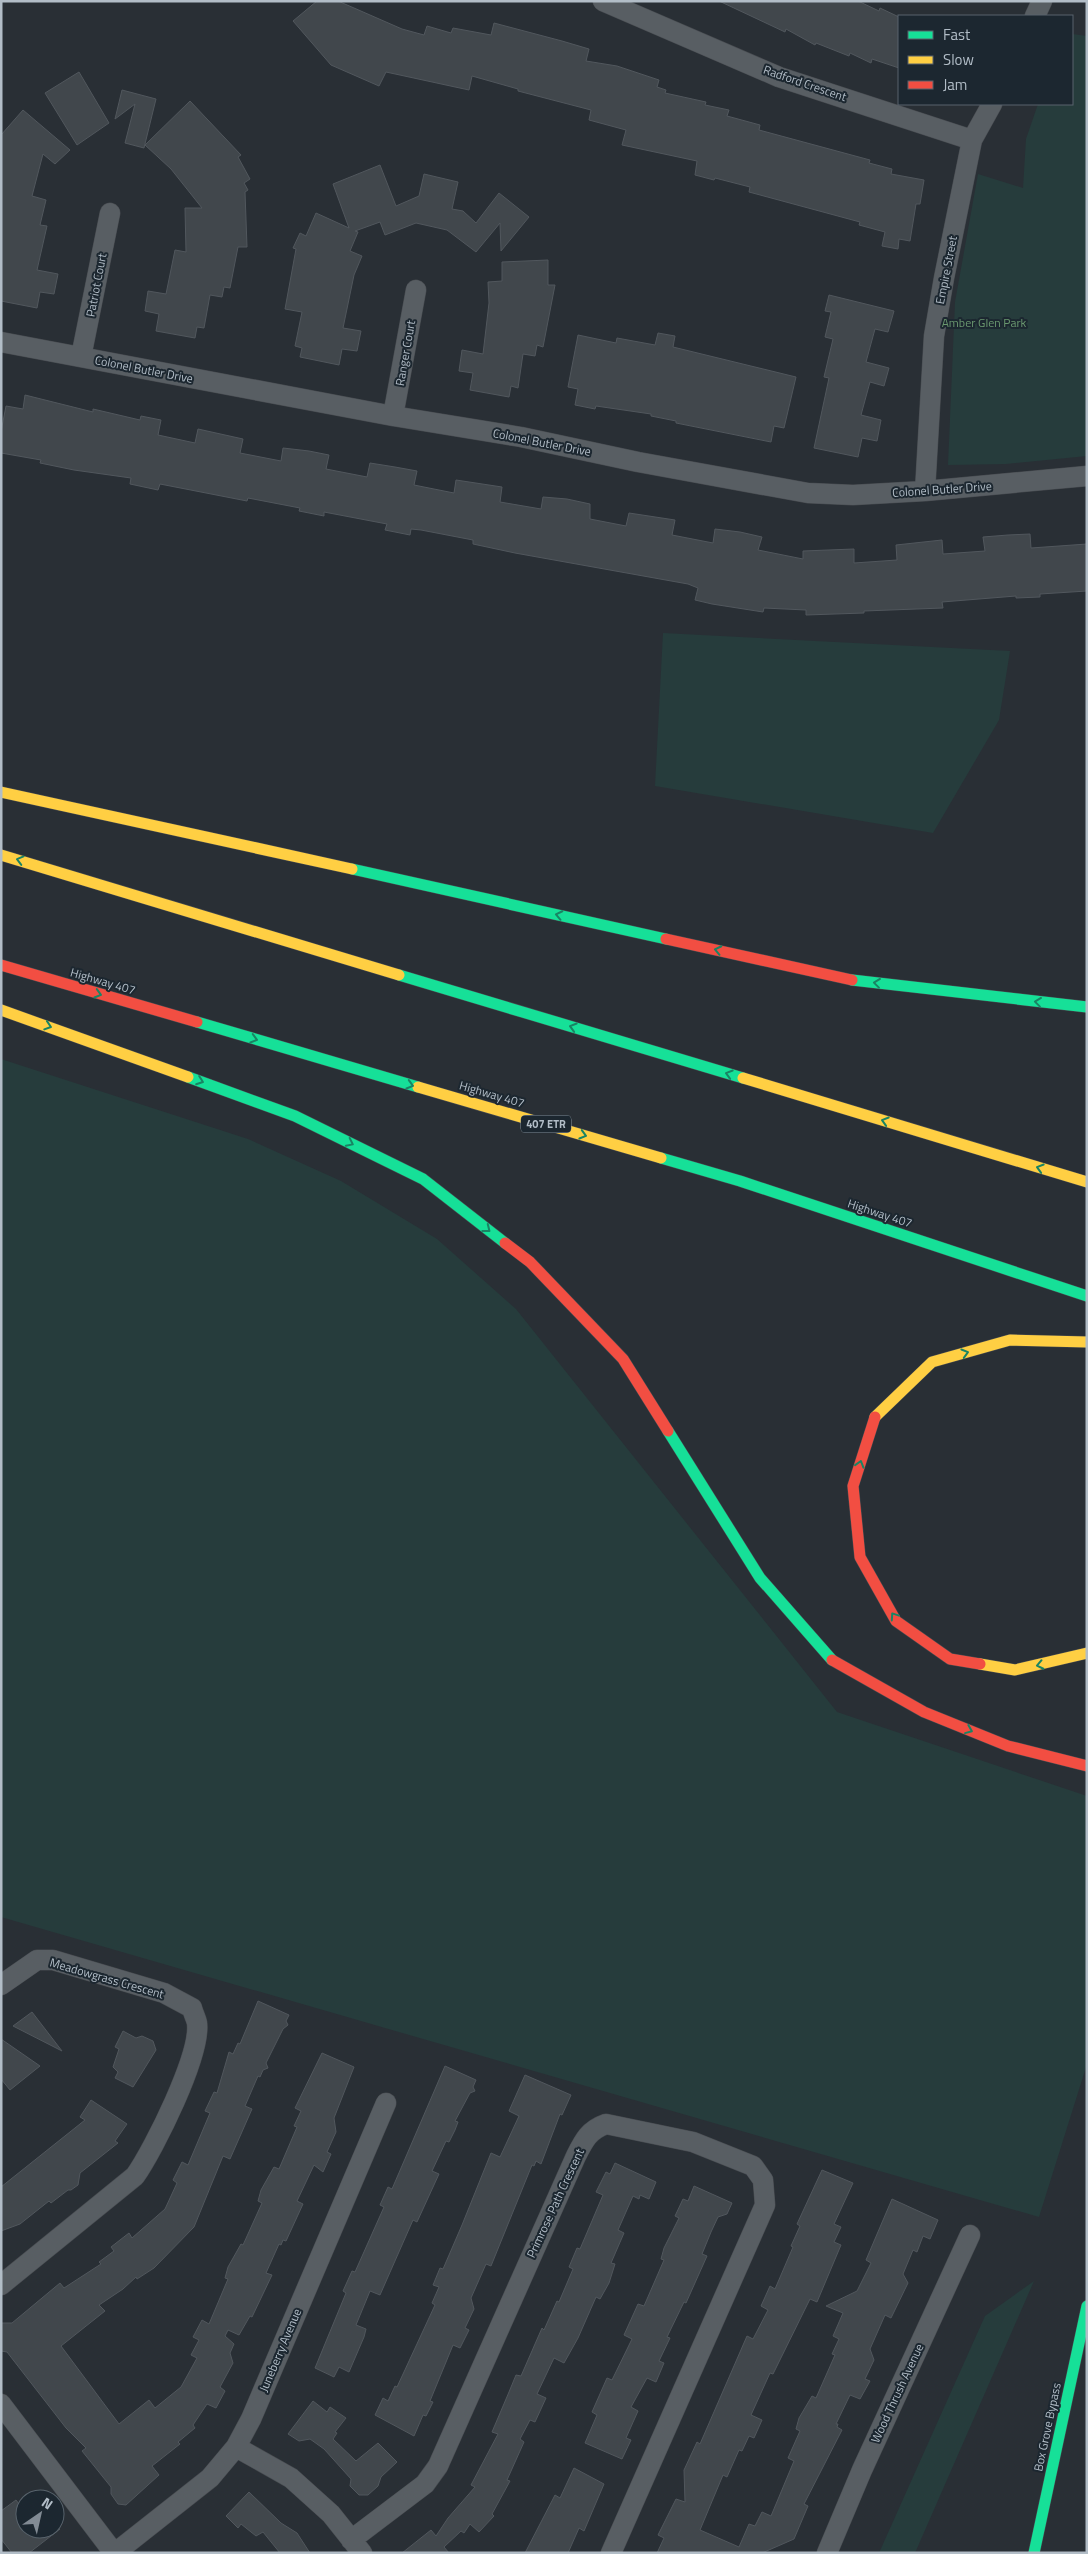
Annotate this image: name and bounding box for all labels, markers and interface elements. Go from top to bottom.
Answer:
legend [898,15,1073,105]
text: Fast [943,23,971,46]
text: Slow [943,48,974,71]
street label: Radford Crescent [761,60,850,106]
text: Jam [943,73,967,96]
street label: Empire Street [930,233,962,306]
street label: Patriot Court [81,251,112,319]
park label: Amber Glen Park [942,313,1027,332]
street label: Ranger Court [390,318,420,387]
street label: Colonel Butler Drive [93,350,195,388]
street label: Colonel Butler Drive [491,423,593,461]
street label: Colonel Butler Drive [892,476,992,502]
one-way arrow [15,855,24,866]
one-way arrow [555,910,564,921]
one-way arrow [713,945,722,956]
street label: Highway 407 [68,963,138,999]
one-way arrow [873,978,881,989]
one-way arrow [94,988,102,998]
one-way arrow [1034,997,1042,1008]
one-way arrow [43,1020,51,1030]
one-way arrow [570,1022,578,1032]
one-way arrow [250,1034,258,1044]
one-way arrow [725,1069,734,1079]
one-way arrow [196,1075,204,1085]
street label: Highway 407 [457,1076,527,1112]
one-way arrow [406,1079,414,1089]
road number: 407 ETR [521,1116,571,1132]
one-way arrow [881,1116,889,1126]
one-way arrow [579,1129,588,1140]
one-way arrow [345,1137,354,1147]
one-way arrow [1036,1163,1045,1173]
street label: Highway 407 [845,1194,915,1232]
one-way arrow [481,1223,491,1232]
one-way arrow [960,1348,968,1358]
one-way arrow [854,1460,864,1468]
one-way arrow [891,1612,900,1622]
one-way arrow [1035,1659,1044,1670]
one-way arrow [964,1724,973,1735]
street label: Meadowgrass Crescent [48,1953,167,2004]
street label: Primrose Path Crescent [521,2144,589,2261]
street label: Juneberry Avenue [254,2305,306,2395]
street label: Wood Thrush Avenue [866,2340,928,2446]
street label: Box Grove Bypass [1028,2380,1066,2473]
north arrow [15,2489,65,2539]
text: N [38,2491,57,2514]

